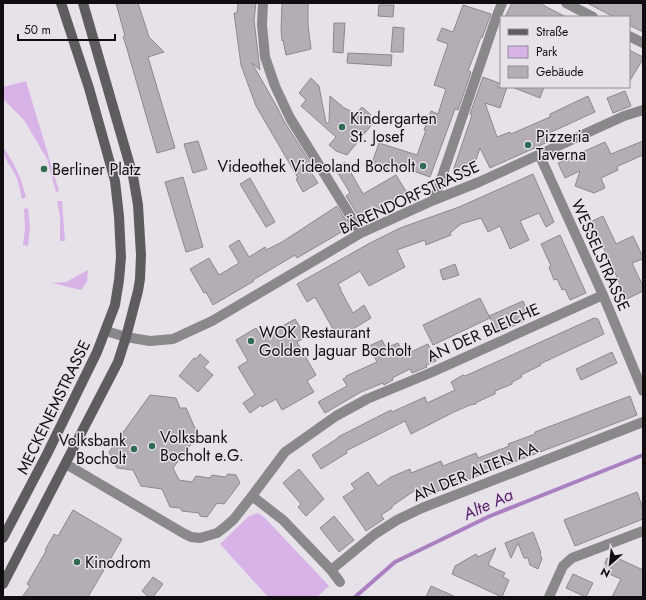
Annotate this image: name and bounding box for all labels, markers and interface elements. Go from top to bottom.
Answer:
scale bar [18,16,115,42]
legend [500,16,630,88]
text: 50 m [24,21,51,39]
text: Straße [536,23,568,41]
text: Park [536,43,558,61]
text: Gebäude [536,63,583,81]
place label: Kindergarten St. Josef [350,107,437,148]
marker: Kindergarten St. Josef [337,122,347,132]
place label: Pizzeria Taverna [536,125,589,166]
marker: Pizzeria Taverna [523,140,533,150]
place label: Videothek Videoland Bocholt [217,155,415,178]
street label: BÄRENDORFSTRASSE [335,155,483,240]
place label: Berliner Platz [52,158,141,181]
marker: Videothek Videoland Bocholt [418,161,428,171]
marker: Berliner Platz [39,164,49,174]
street label: WESSELSTRASSE [566,196,636,315]
street label: AN DER BLEICHE [423,297,543,368]
place label: WOK Restaurant Golden Jaguar Bocholt [259,321,412,362]
street label: MECKENEMSTRASSE [11,336,96,478]
marker: WOK Restaurant Golden Jaguar Bocholt [246,336,256,346]
place label: Volksbank Bocholt e.G. [160,426,244,467]
place label: Volksbank Bocholt [59,429,127,470]
street label: AN DER ALTEN AA [409,436,542,507]
marker: Volksbank Bocholt e.G. [147,441,157,451]
marker: Volksbank Bocholt [129,444,139,454]
water label: Alte Aa [458,482,517,526]
north arrow [590,544,630,584]
place label: Kinodrom [85,551,151,574]
marker: Kinodrom [72,557,82,567]
text: N [598,564,613,582]

